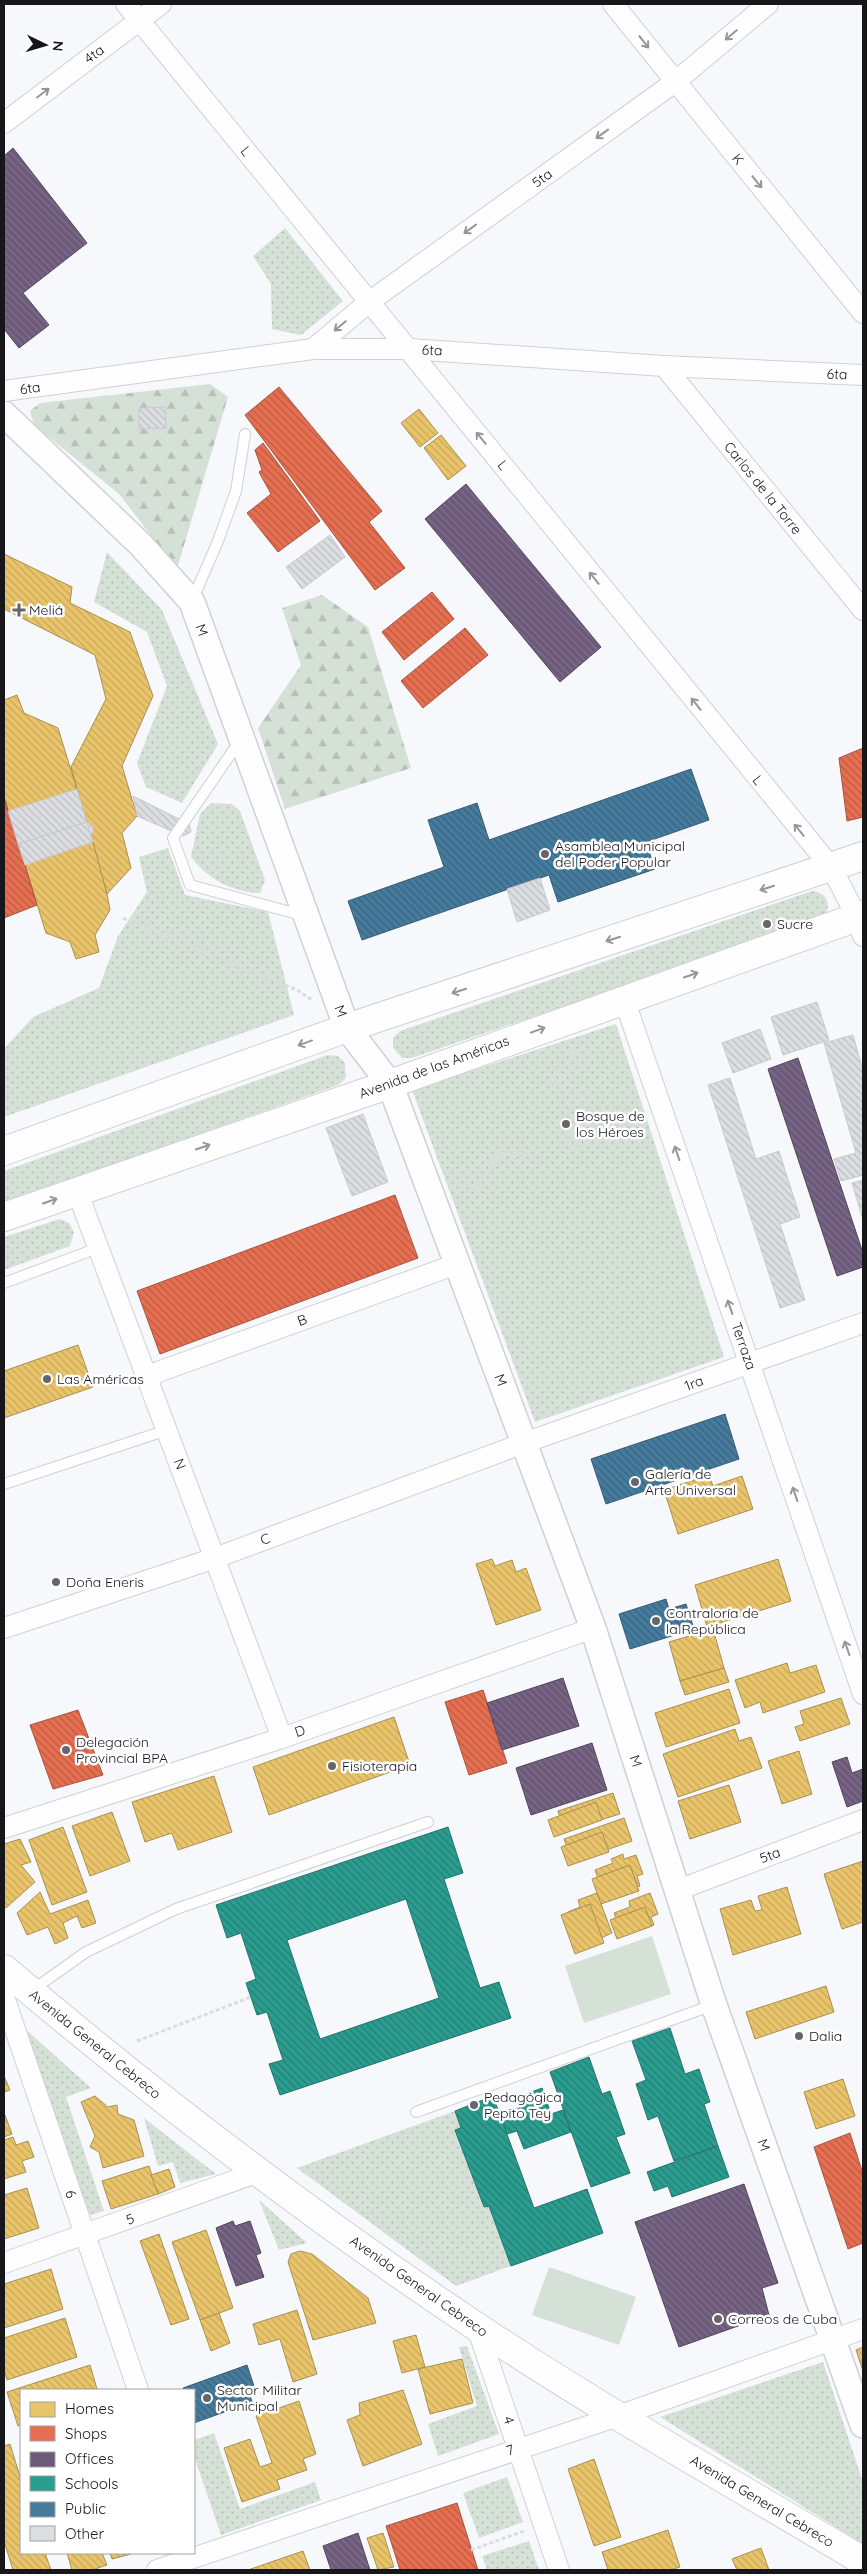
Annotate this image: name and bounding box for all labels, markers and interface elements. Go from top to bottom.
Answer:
north arrow [20,20,70,70]
one-way arrow [725,29,738,40]
one-way arrow [638,35,649,48]
text: N [49,40,67,52]
street label: 4ta [80,41,108,67]
one-way arrow [36,88,49,99]
one-way arrow [595,129,609,139]
street label: L [237,142,256,160]
street label: K [728,150,748,168]
street label: 5ta [528,165,556,191]
one-way arrow [751,175,762,188]
one-way arrow [463,224,477,234]
one-way arrow [334,320,347,331]
street label: 6ta [421,340,443,360]
street label: 6ta [826,365,848,383]
street label: 6ta [18,378,42,398]
one-way arrow [475,432,486,445]
street label: Carlos de la Torre [720,438,806,538]
street label: L [494,456,513,474]
one-way arrow [589,571,600,584]
place label: Meliá [29,601,63,619]
marker: Meliá [13,604,25,616]
street label: M [192,621,212,639]
one-way arrow [691,698,702,711]
street label: L [749,771,768,789]
one-way arrow [793,824,804,837]
place label: Asamblea Municipal del Poder Popular [555,837,685,871]
marker: Asamblea Municipal del Poder Popular [539,848,551,860]
one-way arrow [760,884,776,893]
place label: Sucre [777,915,813,933]
marker: Sucre [761,918,773,930]
one-way arrow [606,935,621,944]
one-way arrow [683,970,699,979]
one-way arrow [451,986,467,996]
street label: M [331,1002,351,1020]
one-way arrow [530,1025,546,1034]
street label: Avenida de las Américas [356,1031,512,1103]
one-way arrow [298,1039,313,1048]
place label: Bosque de los Héroes [576,1107,645,1141]
marker: Bosque de los Héroes [560,1118,572,1130]
one-way arrow [195,1142,210,1151]
one-way arrow [672,1146,682,1162]
one-way arrow [42,1195,58,1205]
one-way arrow [725,1300,734,1315]
street label: B [295,1310,309,1330]
street label: Terraza [728,1320,760,1372]
place label: Las Américas [57,1370,144,1388]
street label: M [491,1371,511,1389]
street label: 1ra [682,1371,706,1395]
marker: Las Américas [41,1373,53,1385]
street label: N [170,1456,190,1472]
place label: Galería de Arte Universal [645,1465,736,1499]
marker: Galería de Arte Universal [629,1476,641,1488]
one-way arrow [789,1486,799,1502]
street label: C [258,1529,272,1549]
place label: Doña Eneris [66,1573,144,1591]
marker: Doña Eneris [50,1576,62,1588]
place label: Contraloría de la República [666,1604,759,1638]
marker: Contraloría de la República [650,1615,662,1627]
one-way arrow [842,1640,852,1656]
street label: D [292,1721,308,1741]
place label: Delegación Provincial BPA [76,1733,168,1767]
marker: Delegación Provincial BPA [60,1744,72,1756]
street label: M [626,1753,646,1769]
place label: Fisioterapia [342,1757,417,1775]
marker: Fisioterapia [326,1760,338,1772]
street label: 5ta [757,1843,783,1867]
street label: Avenida General Cebreco [25,1985,165,2103]
place label: Dalia [809,2027,842,2045]
marker: Dalia [793,2030,805,2042]
place label: Pedagógica Pepito Tey [484,2088,562,2122]
marker: Pedagógica Pepito Tey [468,2099,480,2111]
street label: M [754,2136,774,2154]
street label: 6 [61,2188,81,2201]
street label: 5 [123,2209,137,2229]
street label: Avenida General Cebreco [346,2231,492,2341]
place label: Correos de Cuba [728,2310,837,2328]
marker: Correos de Cuba [712,2313,724,2325]
place label: Sector Militar Municipal [217,2381,302,2415]
legend [20,2389,195,2554]
marker: Sector Militar Municipal [201,2392,213,2404]
text: Homes [65,2399,114,2418]
street label: 4 [499,2414,519,2426]
text: Shops [65,2424,107,2443]
street label: 7 [504,2440,516,2460]
text: Offices [65,2449,114,2468]
street label: Avenida General Cebreco [687,2451,837,2551]
text: Schools [65,2474,118,2493]
text: Public [65,2499,106,2518]
text: Other [65,2524,105,2543]

